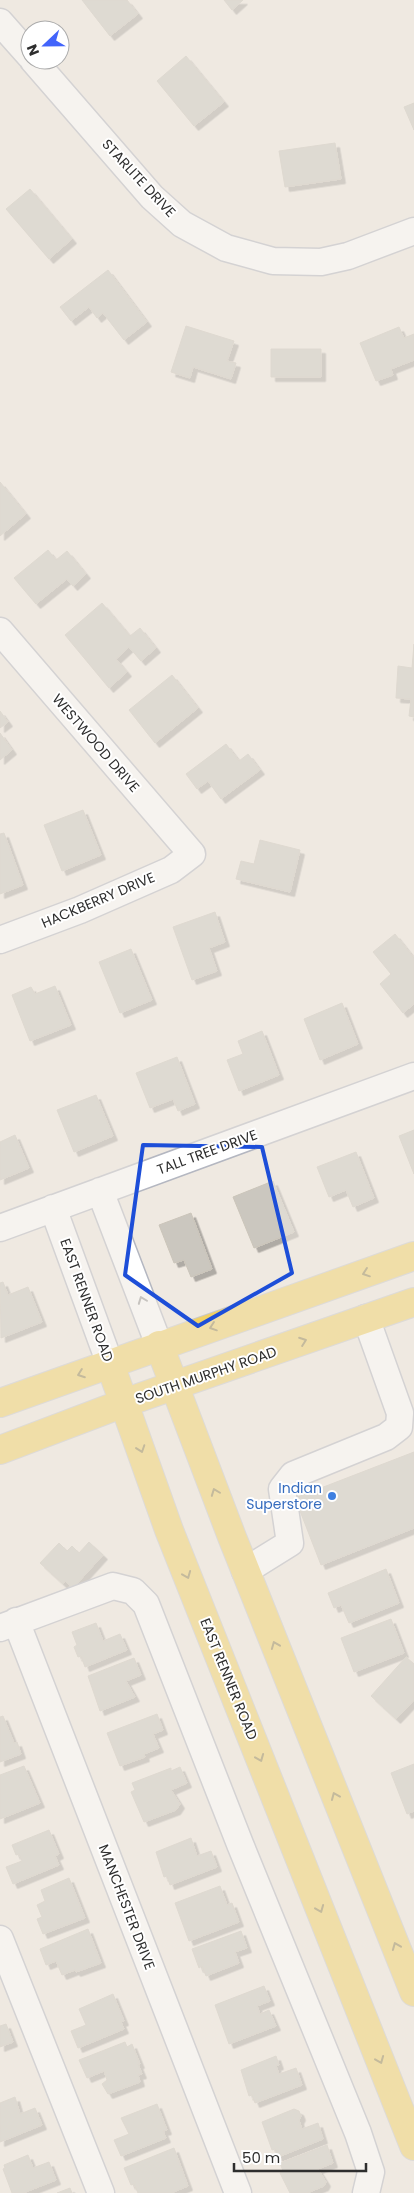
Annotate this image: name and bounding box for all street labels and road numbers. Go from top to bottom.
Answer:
street label: STARLITE DRIVE [98,135,180,221]
street label: WESTWOOD DRIVE [48,689,144,797]
street label: HACKBERRY DRIVE [38,867,158,933]
street label: TALL TREE DRIVE [154,1125,260,1179]
street label: EAST RENNER ROAD [55,1236,119,1365]
street label: SOUTH MURPHY ROAD [133,1341,279,1409]
street label: EAST RENNER ROAD [195,1615,263,1743]
street label: MANCHESTER DRIVE [94,1841,160,1973]

